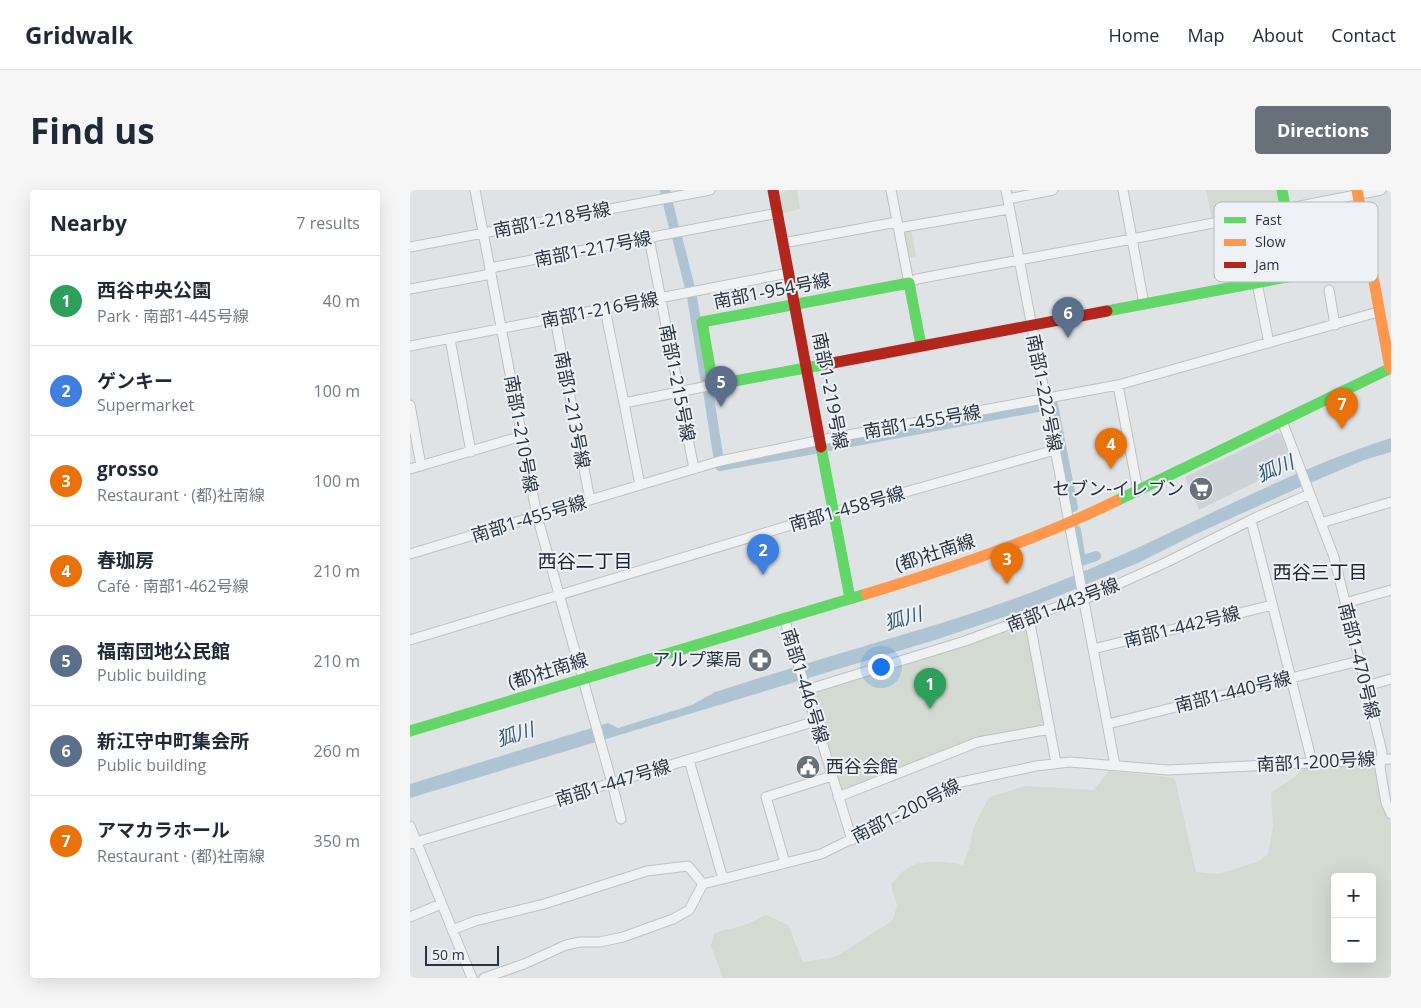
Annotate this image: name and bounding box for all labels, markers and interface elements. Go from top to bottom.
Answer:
text: Gridwalk [25,18,133,51]
text: Home [1109,23,1159,47]
text: Map [1187,23,1225,47]
text: About [1253,23,1303,47]
text: Contact [1331,23,1396,47]
button: Directions [1255,106,1391,154]
text: Find us [30,107,155,154]
street label: 南部1-218号線 [491,196,612,242]
legend [1214,202,1378,282]
text: Nearby [50,209,127,237]
text: Fast [1255,210,1282,229]
text: 7 results [296,212,360,234]
street label: 南部1-217号線 [532,225,653,271]
text: Slow [1255,232,1286,251]
text: Jam [1253,255,1280,274]
street label: 南部1-954号線 [711,267,832,313]
text: 西谷中央公園 [97,277,211,303]
street label: 南部1-216号線 [539,286,660,332]
text: 1 [61,290,71,312]
text: 40 m [323,290,360,312]
pin: 6 [1052,297,1084,338]
text: Park · 南部1-445号線 [97,305,249,327]
street label: 南部1-215号線 [655,322,701,443]
street label: 南部1-219号線 [808,330,854,451]
street label: 南部1-222号線 [1022,332,1068,453]
street label: 南部1-213号線 [550,349,596,470]
pin: 5 [705,366,737,407]
text: ゲンキー [97,368,173,394]
street label: 南部1-210号線 [500,373,544,494]
text: 2 [61,380,71,402]
text: 100 m [314,380,360,402]
pin: 7 [1326,388,1358,429]
text: Supermarket [97,394,194,416]
street label: 南部1-455号線 [861,399,982,443]
pin: 4 [1095,428,1127,469]
water label: 狐川 [1252,448,1299,487]
text: grosso [97,456,159,482]
text: 3 [61,470,71,492]
text: 100 m [314,470,360,492]
place label: セブン-イレブン [1052,476,1184,500]
supermarket icon: セブン-イレブン [1188,476,1214,502]
street label: 南部1-458号線 [786,480,907,536]
text: Restaurant · (都)社南線 [97,484,265,506]
street label: 南部1-455号線 [468,489,589,547]
street label: (都)社南線 [892,528,978,576]
pin: 2 [747,534,779,575]
pin: 3 [991,543,1023,584]
text: 春珈房 [97,547,154,573]
district label: 西谷二丁目 [537,548,633,574]
district label: 西谷三丁目 [1272,559,1368,585]
text: 4 [61,560,71,582]
text: 210 m [314,560,360,582]
street label: 南部1-443号線 [1003,572,1122,637]
text: Café · 南部1-462号線 [97,575,249,597]
water label: 狐川 [881,600,927,636]
street label: 南部1-442号線 [1121,600,1242,652]
street label: 南部1-470号線 [1334,600,1386,721]
street label: 南部1-446号線 [777,625,835,746]
text: 福南団地公民館 [97,638,230,664]
street label: (都)社南線 [505,646,591,694]
place label: アルプ薬局 [652,647,742,671]
pharmacy icon: アルプ薬局 [747,647,773,673]
text: 5 [61,650,71,672]
text: 210 m [314,650,360,672]
your location [868,654,894,680]
text: Public building [97,664,206,686]
street label: 南部1-440号線 [1172,665,1293,717]
pin: 1 [914,668,946,709]
water label: 狐川 [493,715,539,752]
text: 新江守中町集会所 [97,728,249,754]
text: 6 [61,740,71,762]
text: 260 m [314,740,360,762]
street label: 南部1-200号線 [1256,746,1376,776]
street label: 南部1-447号線 [552,753,673,811]
text: Public building [97,754,206,776]
public building icon: 西谷会館 [795,754,821,780]
place label: 西谷会館 [826,754,898,778]
street label: 南部1-200号線 [847,772,964,848]
text: アマカラホール [97,817,230,843]
text: 7 [61,830,71,852]
text: 350 m [314,830,360,852]
text: Restaurant · (都)社南線 [97,845,265,867]
map controls [1331,873,1376,963]
button: + [1331,873,1376,918]
button: − [1331,918,1376,963]
scale bar [425,943,499,966]
text: 50 m [432,945,465,964]

